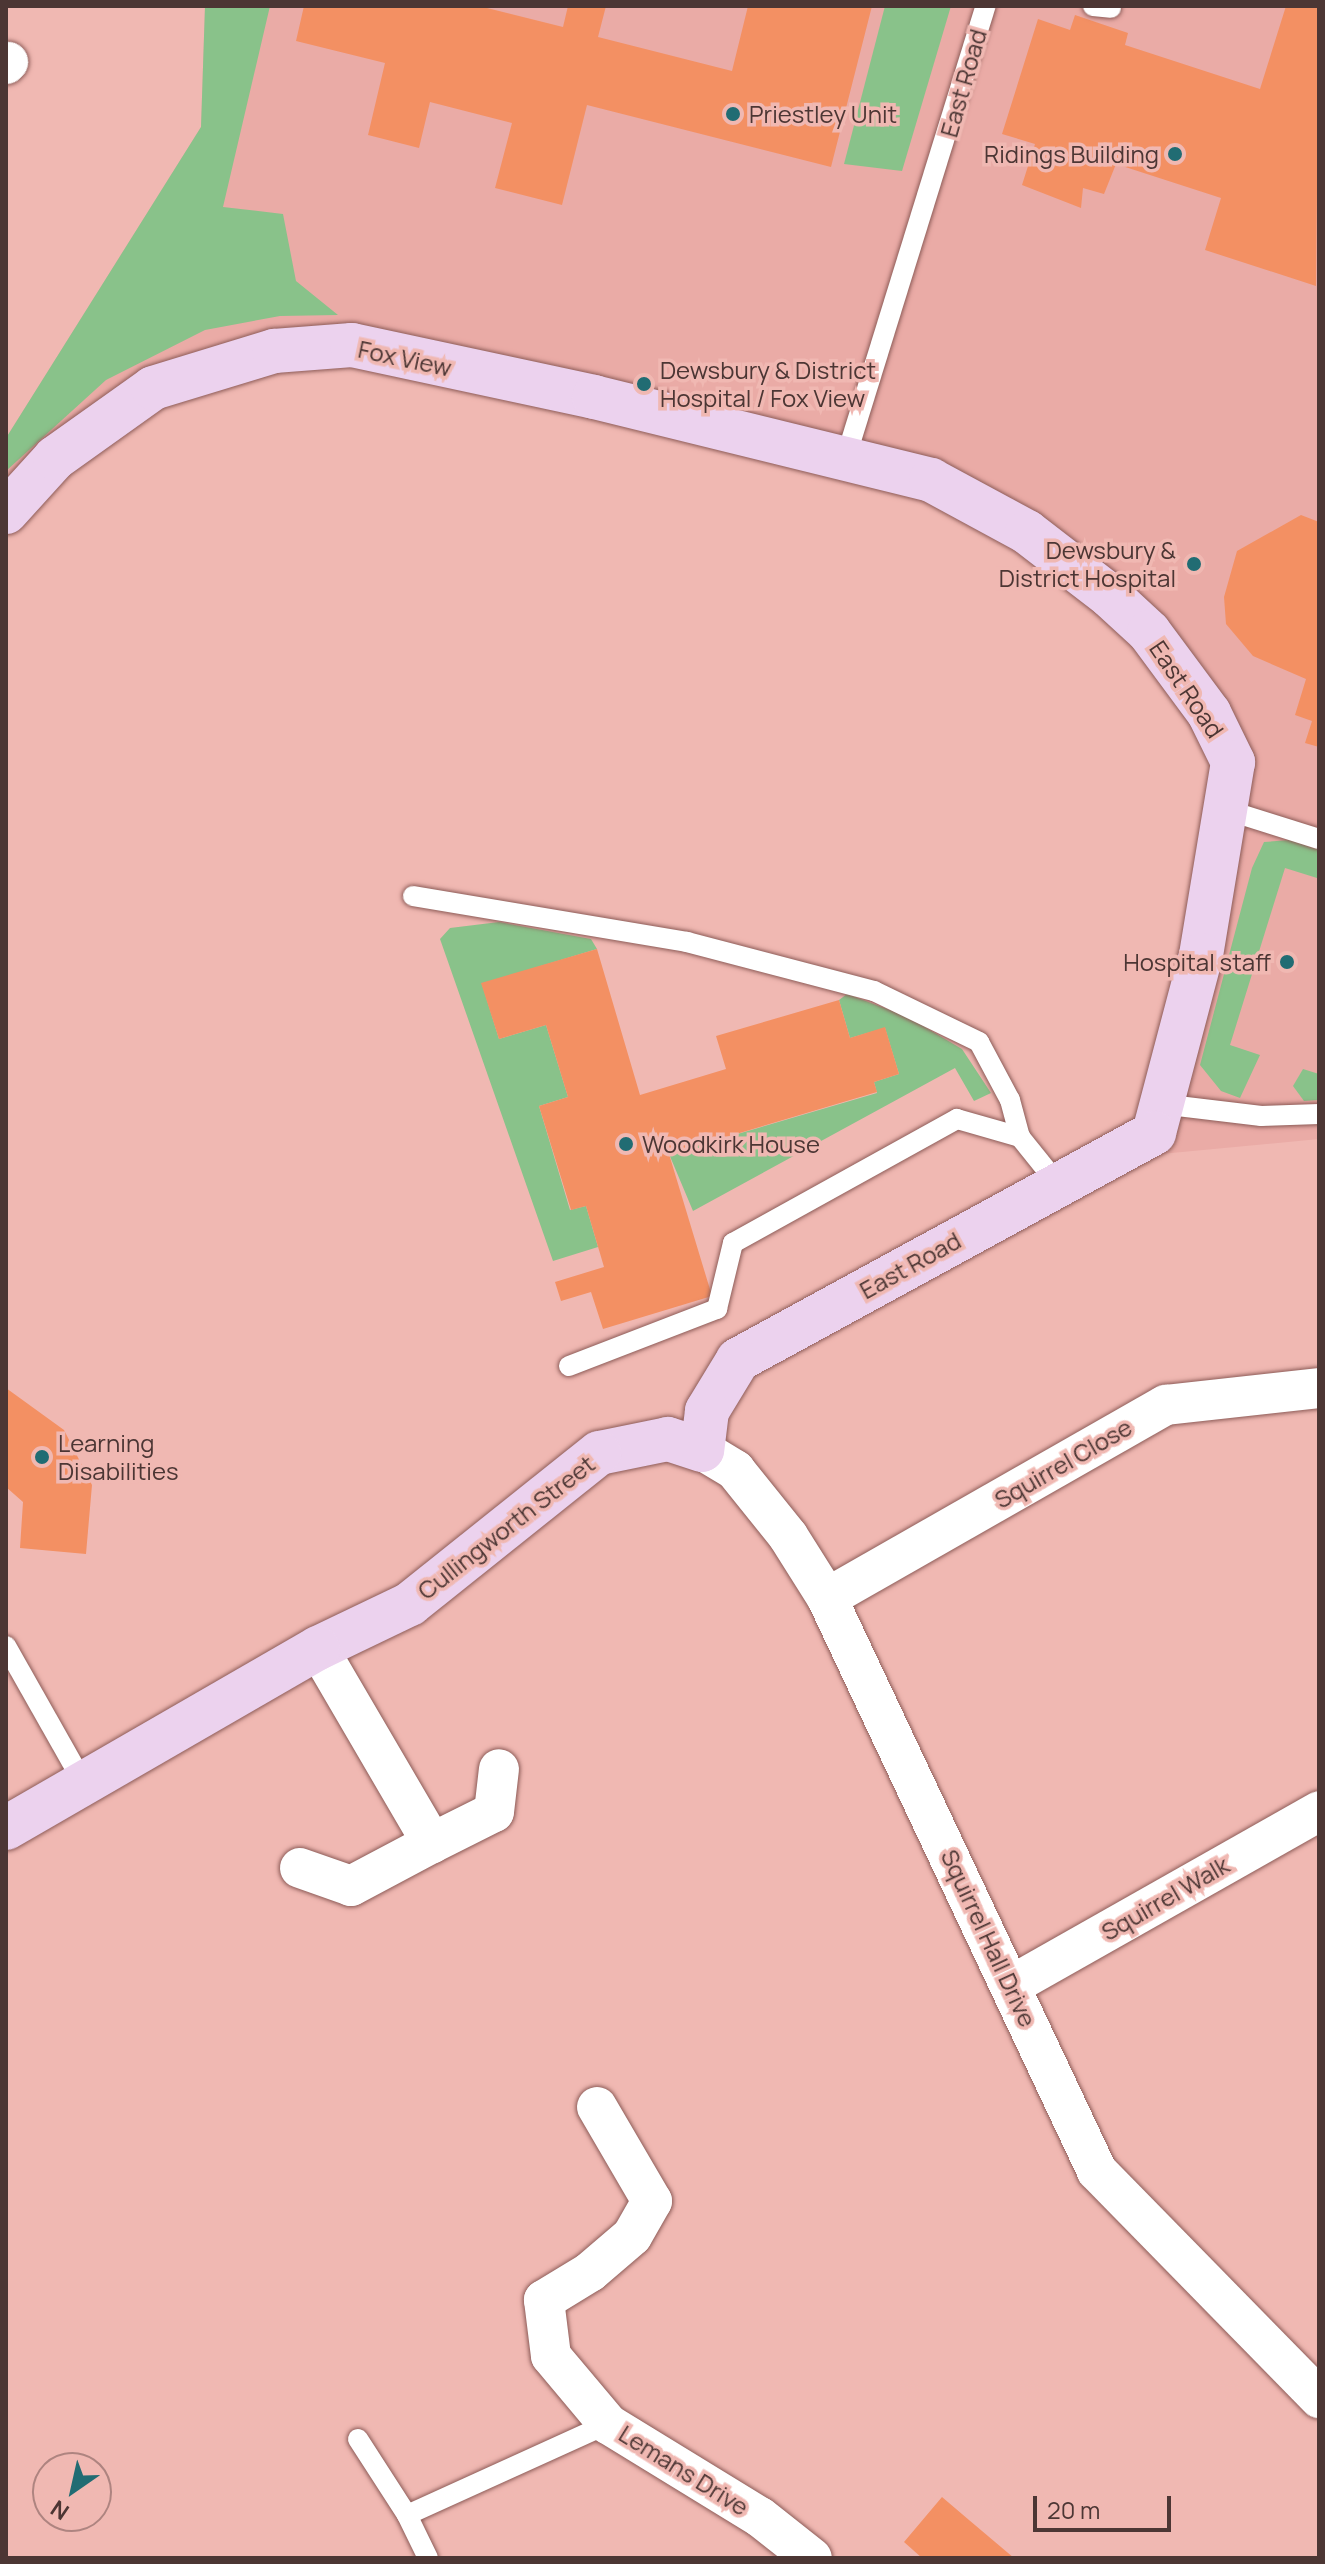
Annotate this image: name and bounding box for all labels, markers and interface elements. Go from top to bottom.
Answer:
street label: East Road [934,26,992,140]
place label: Priestley Unit [749,100,897,128]
marker: Priestley Unit [724,105,742,123]
place label: Ridings Building [984,140,1159,168]
marker: Ridings Building [1166,145,1184,163]
street label: Fox View [356,334,454,382]
place label: Dewsbury & District Hospital / Fox View [660,356,876,412]
marker: Dewsbury & District Hospital / Fox View [635,375,653,393]
place label: Dewsbury & District Hospital [999,536,1176,592]
marker: Dewsbury & District Hospital [1183,553,1205,575]
street label: East Road [1144,635,1230,743]
place label: Hospital staff [1123,948,1271,976]
marker: Hospital staff [1278,953,1296,971]
place label: Woodkirk House [642,1130,820,1158]
marker: Woodkirk House [617,1135,635,1153]
street label: East Road [855,1226,965,1304]
street label: Squirrel Close [989,1412,1137,1514]
place label: Learning Disabilities [58,1429,179,1485]
marker: Learning Disabilities [33,1448,51,1466]
street label: Cullingworth Street [412,1449,600,1605]
street label: Squirrel Hall Drive [935,1845,1043,2031]
street label: Squirrel Walk [1096,1850,1234,1946]
street label: Lemans Drive [614,2419,754,2521]
north arrow [32,2452,112,2532]
scale bar [1037,2480,1175,2530]
text: N [45,2493,75,2527]
text: 20 m [1047,2493,1100,2526]

